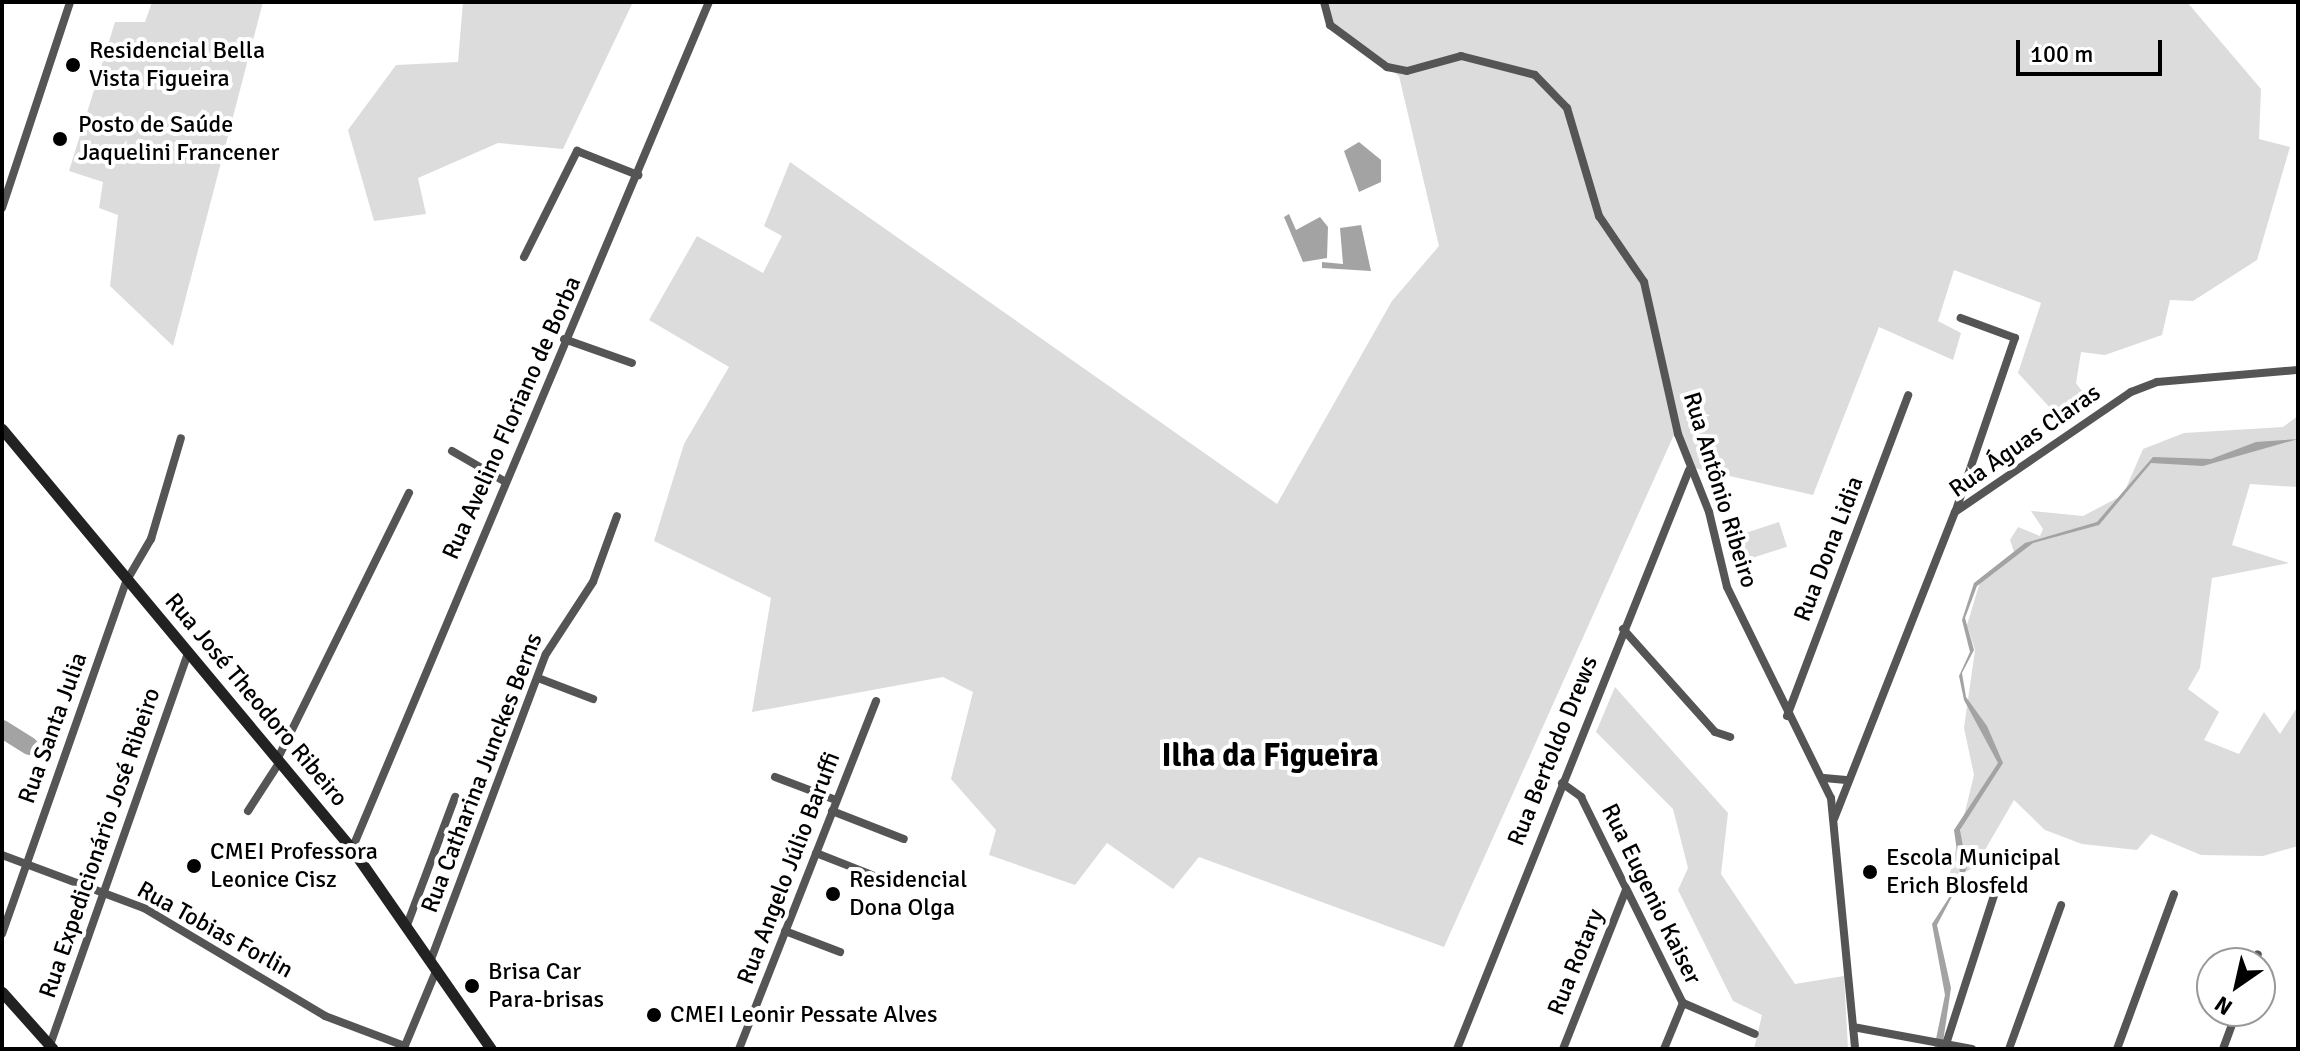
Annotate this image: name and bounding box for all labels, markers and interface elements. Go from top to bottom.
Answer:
scale bar [2020,24,2166,74]
place label: Residencial Bella Vista Figueira [89,37,265,93]
text: 100 m [2030,39,2093,69]
marker: Residencial Bella Vista Figueira [64,56,82,74]
place label: Posto de Saúde Jaquelini Francener [78,111,279,167]
marker: Posto de Saúde Jaquelini Francener [49,128,71,150]
street label: Rua Avelino Floriano de Borba [436,272,588,564]
street label: Rua Águas Claras [1944,378,2106,504]
street label: Rua Antônio Ribeiro [1677,389,1763,591]
street label: Rua Dona Lidia [1788,472,1870,626]
street label: Rua José Theodoro Ribeiro [158,588,354,812]
street label: Rua Catharina Junckes Berns [415,629,549,917]
street label: Rua Santa Julia [12,649,94,807]
street label: Rua Bertoldo Drews [1502,652,1604,850]
street label: Rua Expedicionário José Ribeiro [33,684,167,1002]
district label: Ilha da Figueira [1161,737,1379,775]
street label: Rua Angelo Júlio Baruffi [731,748,847,988]
street label: Rua Eugenio Kaiser [1595,799,1707,989]
place label: CMEI Professora Leonice Cisz [210,838,378,894]
place label: Escola Municipal Erich Blosfeld [1886,844,2060,900]
marker: CMEI Professora Leonice Cisz [185,857,203,875]
marker: Escola Municipal Erich Blosfeld [1861,863,1879,881]
place label: Residencial Dona Olga [849,866,967,922]
street label: Rua Tobias Forlin [132,875,298,985]
marker: Residencial Dona Olga [824,885,842,903]
street label: Rua Rotary [1542,905,1610,1019]
north arrow [2196,947,2276,1027]
place label: Brisa Car Para-brisas [488,958,604,1014]
marker: Brisa Car Para-brisas [463,977,481,995]
text: N [2210,990,2237,1021]
place label: CMEI Leonir Pessate Alves [670,1001,938,1029]
marker: CMEI Leonir Pessate Alves [645,1006,663,1024]

